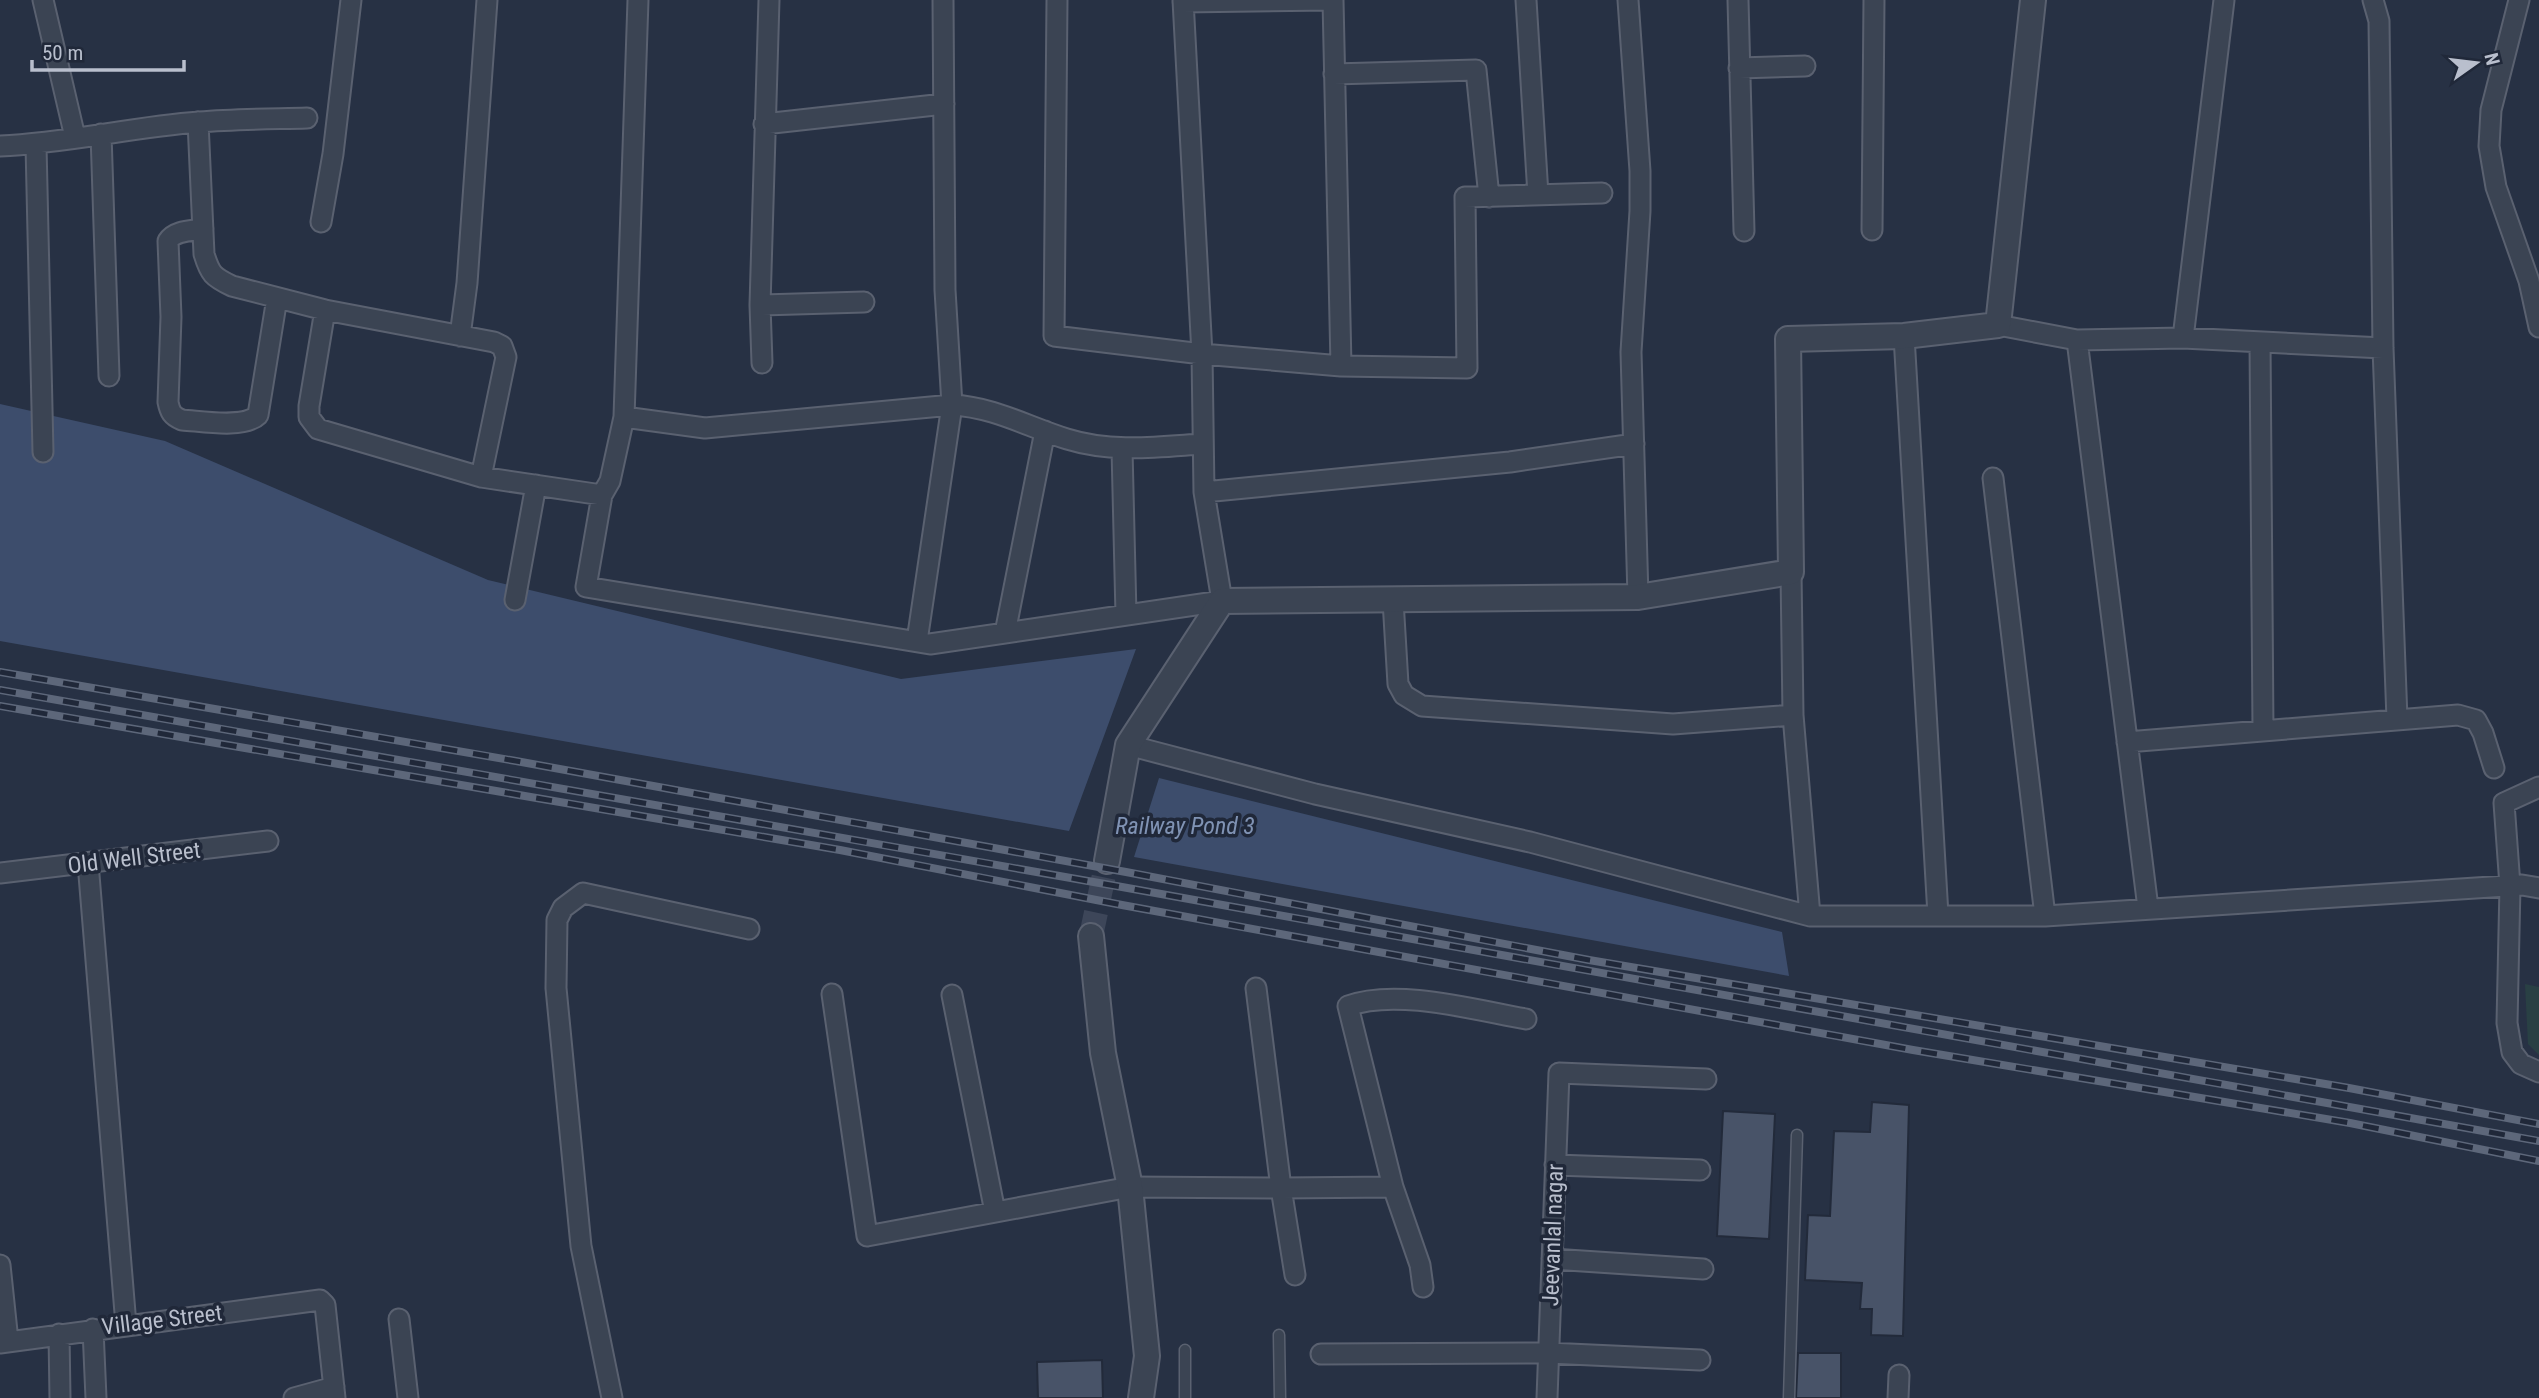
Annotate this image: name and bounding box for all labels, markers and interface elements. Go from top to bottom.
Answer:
scale bar [32,28,184,72]
north arrow [2441,28,2511,98]
text: 50 m [42,41,83,65]
text: N [2479,51,2505,67]
water label: Railway Pond 3 [1115,812,1255,840]
street label: Old Well Street [66,836,202,880]
street label: Jeevanlal nagar [1537,1163,1569,1307]
street label: Village Street [100,1299,224,1341]

